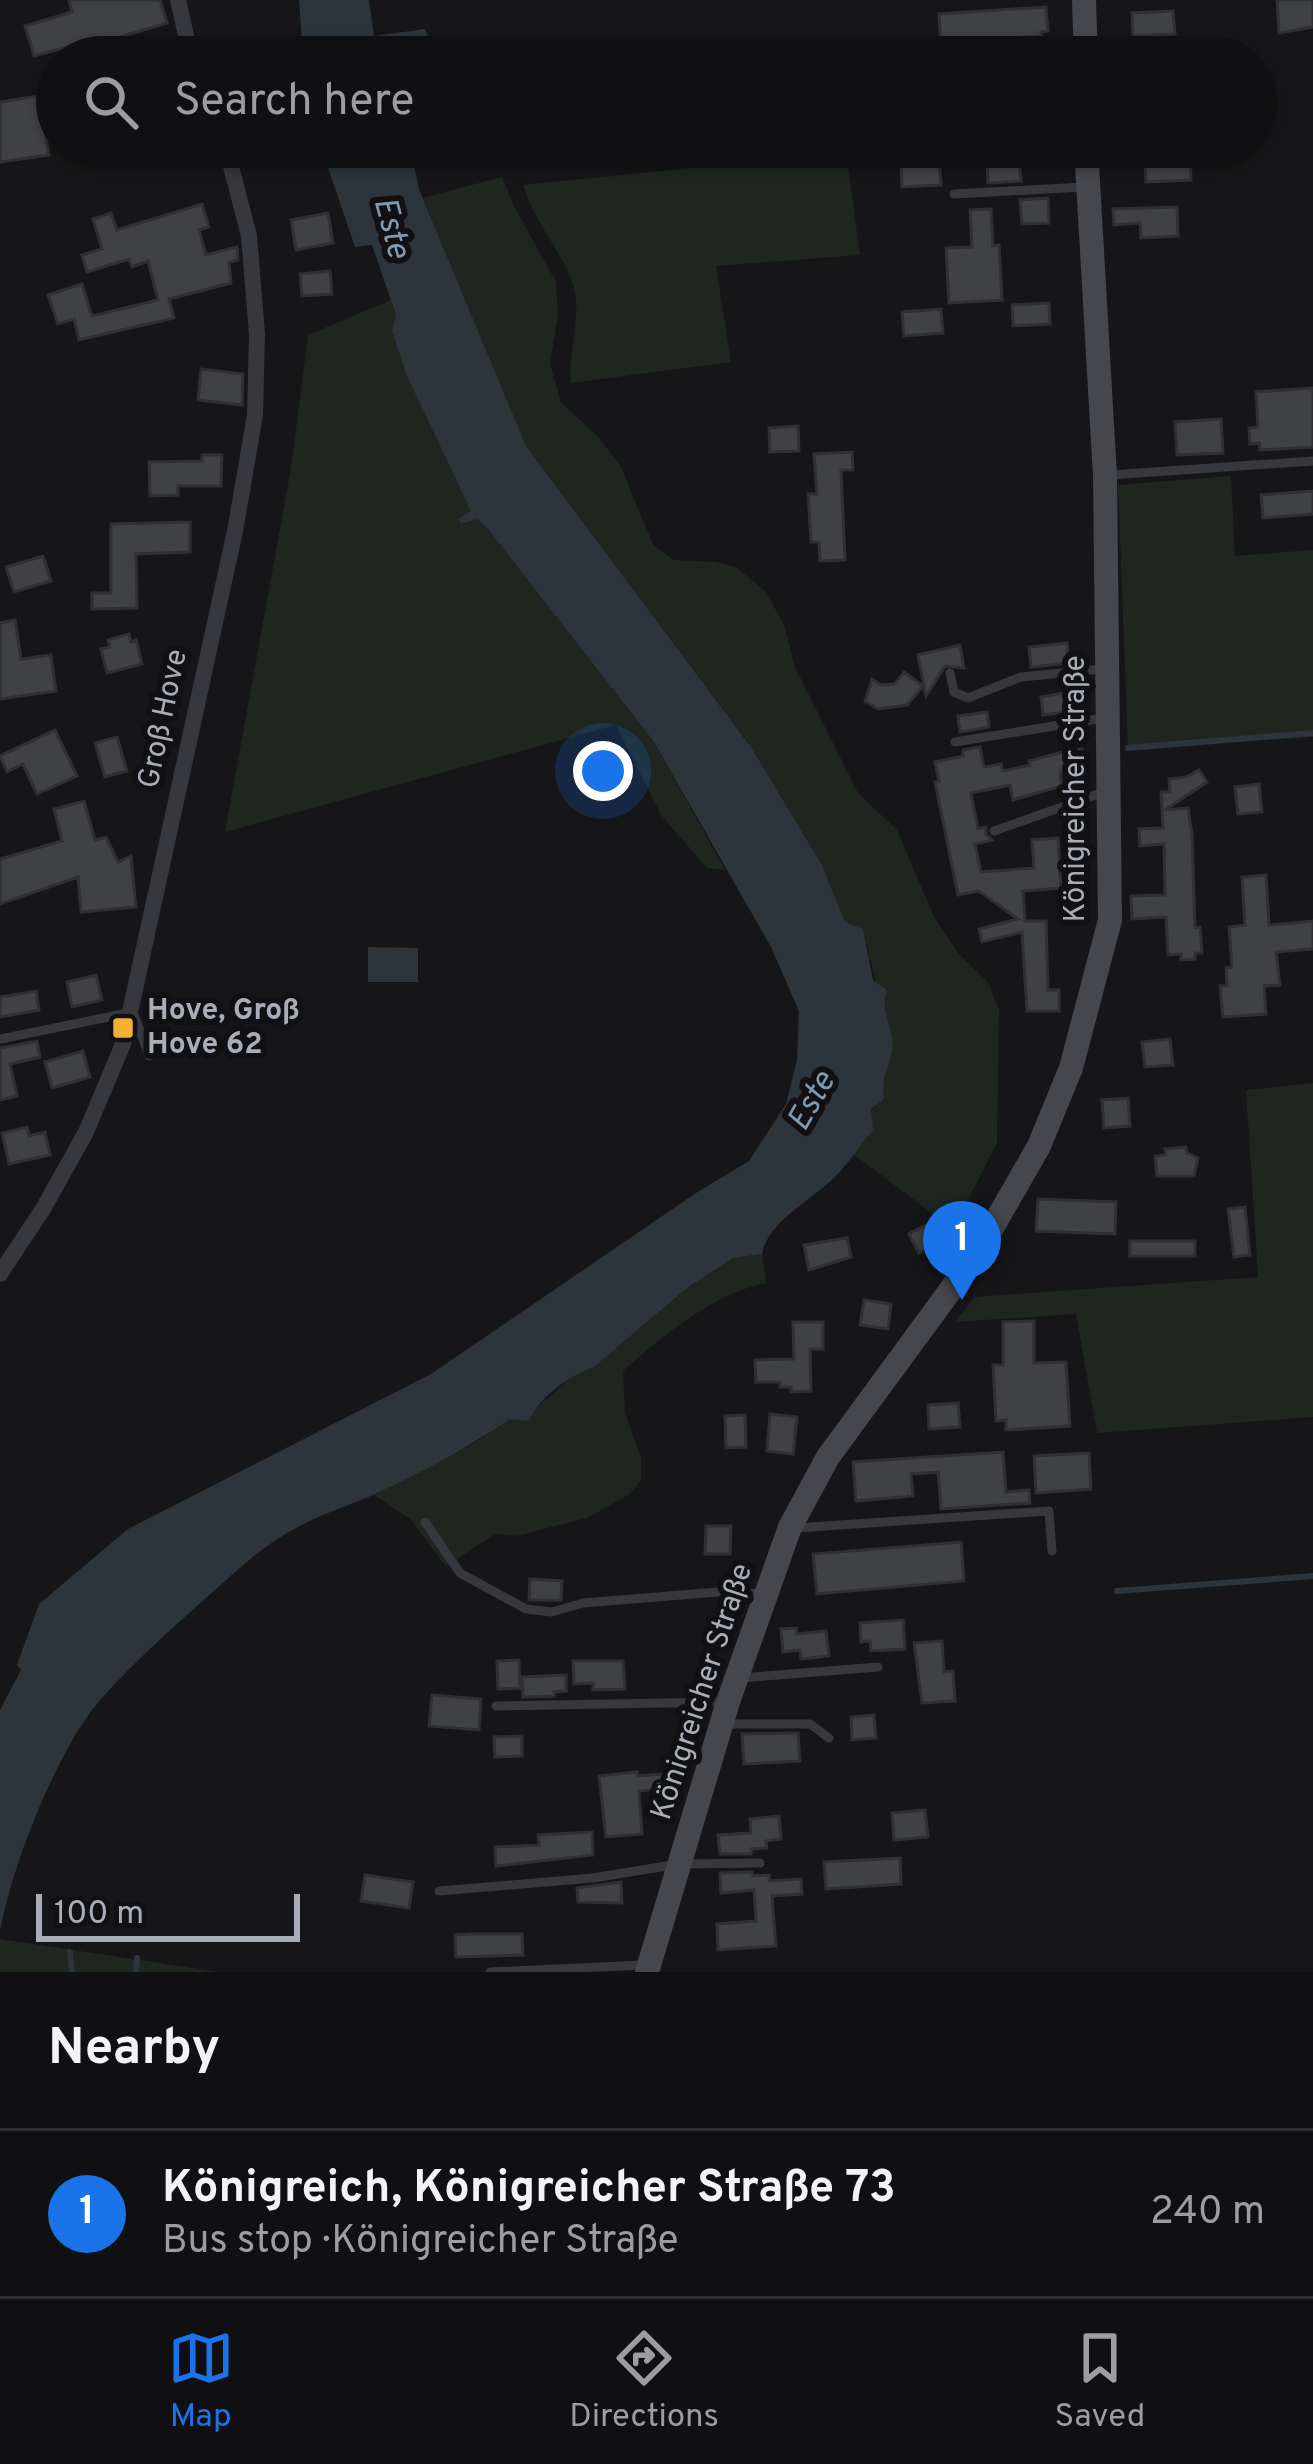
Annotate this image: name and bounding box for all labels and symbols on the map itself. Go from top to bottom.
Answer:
water label: Este [362,193,419,264]
street label: Groß Hove [131,646,197,792]
street label: Königreicher Straße [1058,655,1095,923]
your location [573,741,633,801]
place label: Hove, Groß Hove 62 [147,993,300,1064]
marker: Hove, Groß Hove 62 [110,1015,136,1041]
water label: Este [779,1064,847,1139]
pin: 1 [923,1201,1001,1300]
street label: Königreicher Straße [644,1559,762,1825]
scale bar [36,1888,300,1941]

